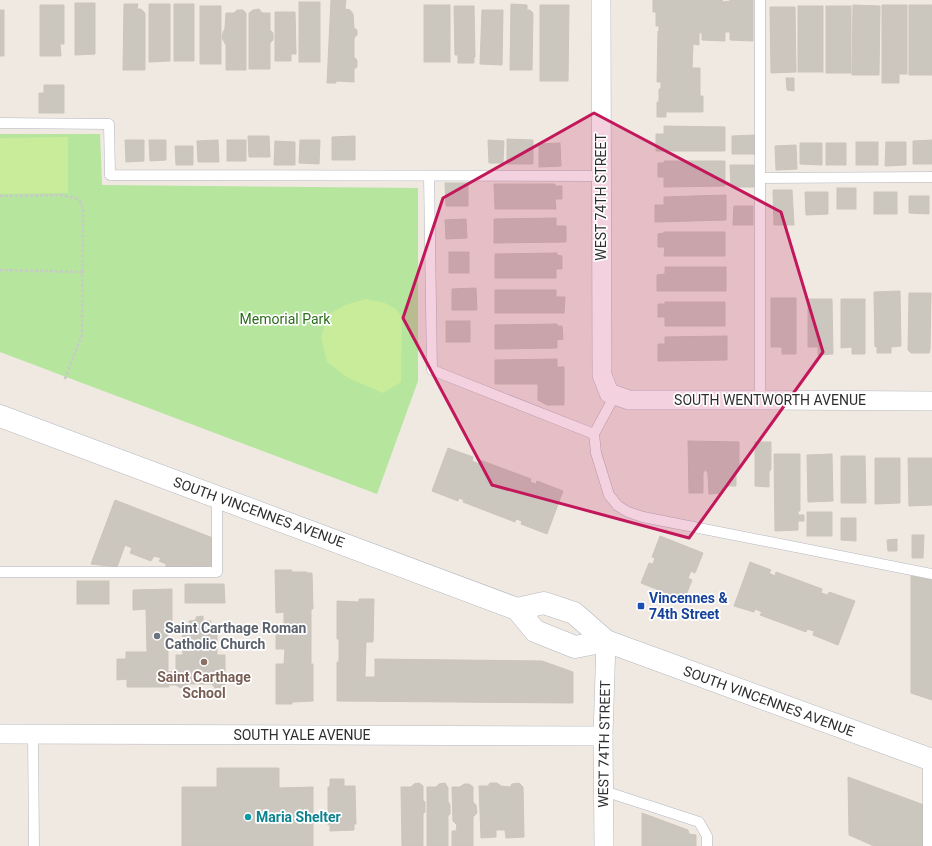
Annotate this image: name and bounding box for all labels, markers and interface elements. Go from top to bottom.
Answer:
street label: WEST 74TH STREET [593,133,609,261]
park label: Memorial Park [240,311,331,327]
street label: SOUTH WENTWORTH AVENUE [674,392,866,408]
street label: SOUTH VINCENNES AVENUE [171,474,347,550]
place label: Vincennes & 74th Street [649,590,728,622]
marker: Vincennes & 74th Street [636,601,646,611]
place label: Saint Carthage Roman Catholic Church [165,620,307,652]
marker: Saint Carthage Roman Catholic Church [152,631,162,641]
marker: Saint Carthage School [199,657,209,667]
street label: SOUTH VINCENNES AVENUE [681,663,857,739]
place label: Saint Carthage School [157,669,251,701]
street label: WEST 74TH STREET [595,679,613,808]
street label: SOUTH YALE AVENUE [233,727,371,743]
place label: Maria Shelter [256,809,341,825]
marker: Maria Shelter [243,812,253,822]

